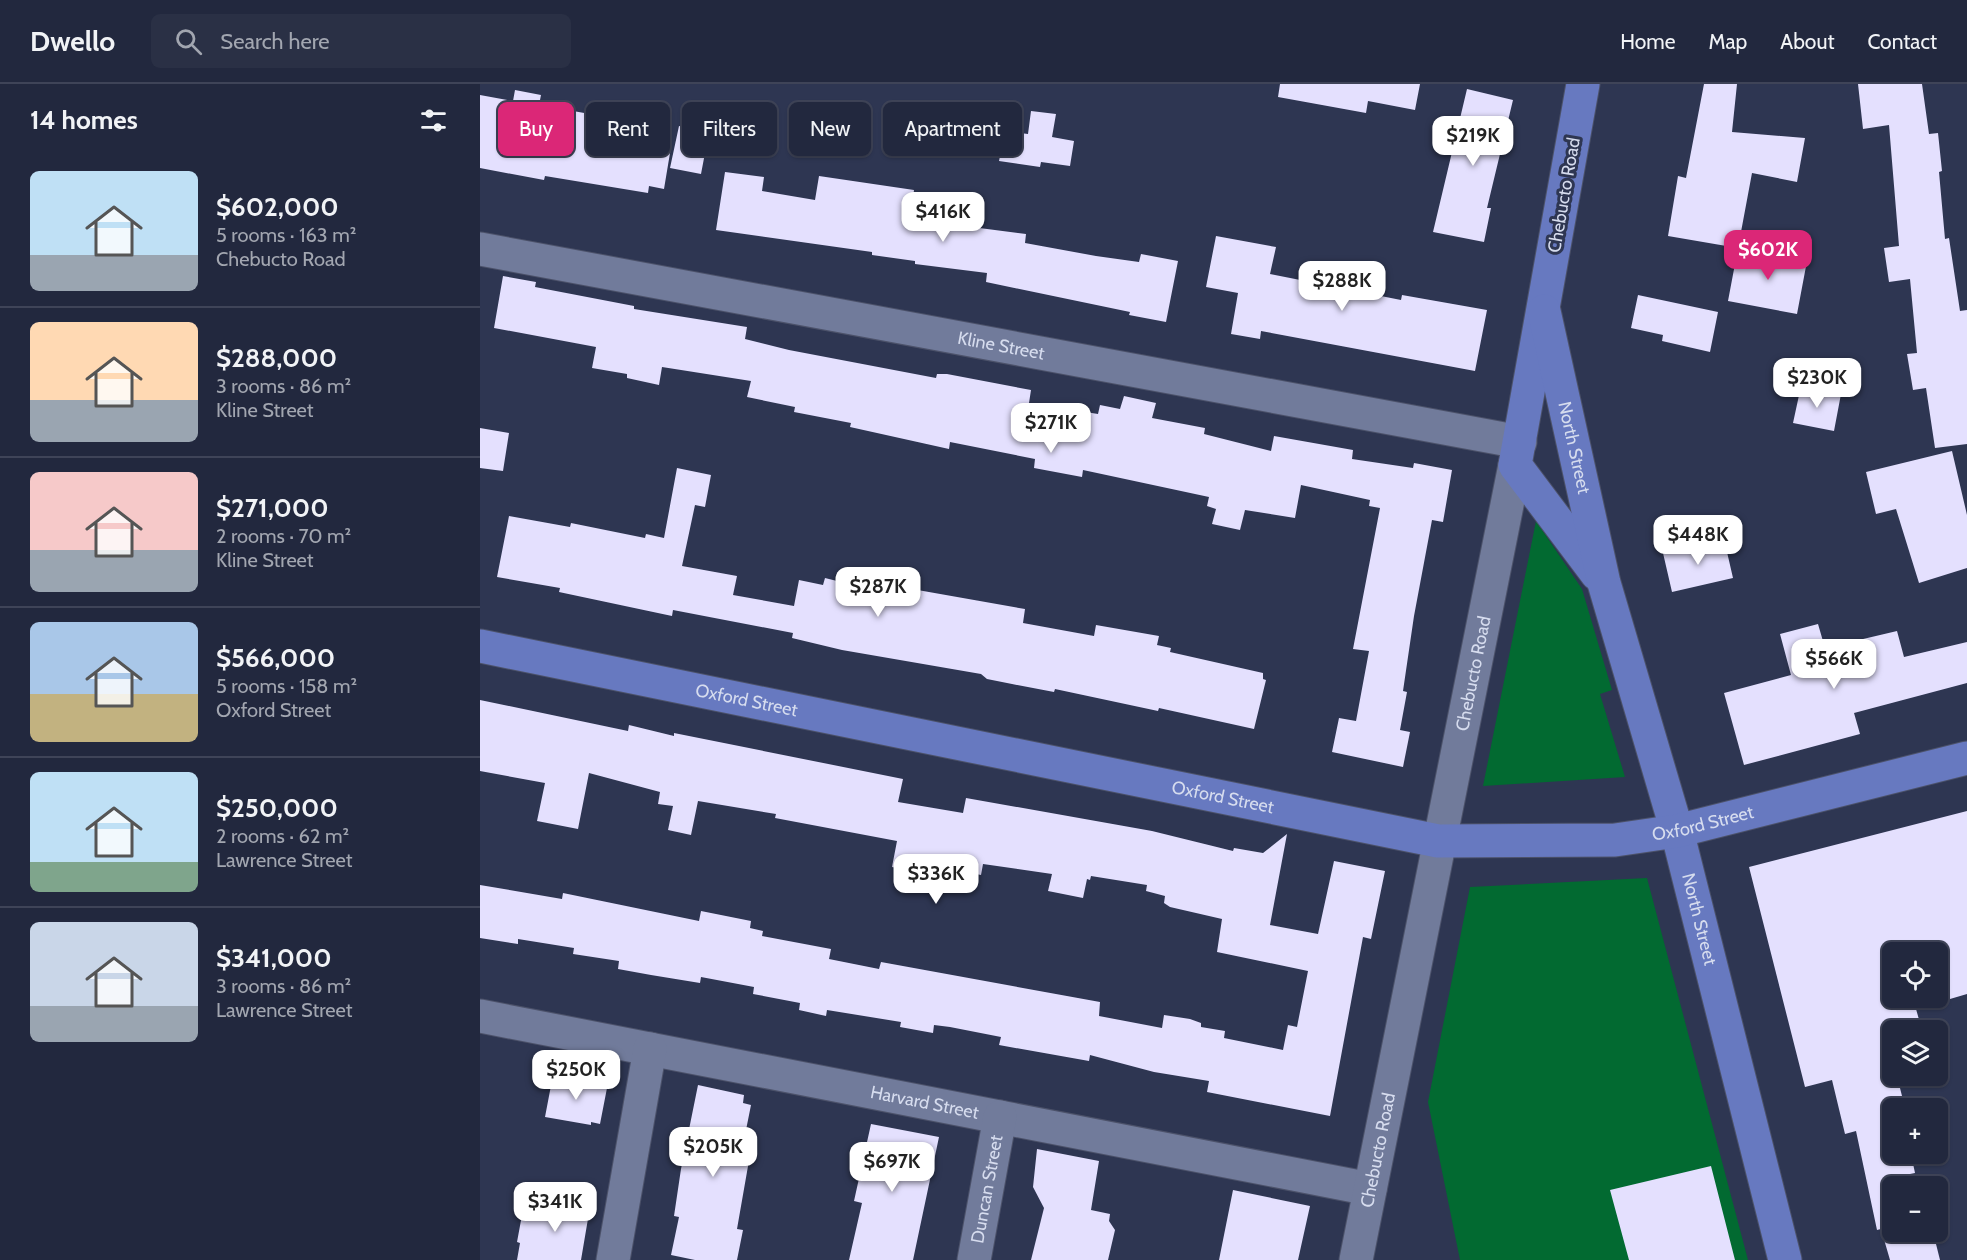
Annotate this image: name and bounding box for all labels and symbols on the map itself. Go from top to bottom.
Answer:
pin: $219K [1431,116,1515,167]
street label: Chebucto Road [1543,136,1585,254]
pin: $416K [901,192,985,243]
pin: $602K [1726,230,1810,281]
pin: $288K [1300,261,1384,312]
street label: Kline Street [956,327,1046,365]
pin: $230K [1775,358,1859,409]
street label: North Street [1553,399,1595,496]
pin: $271K [1009,403,1093,454]
pin: $448K [1656,515,1740,566]
pin: $287K [836,567,920,618]
street label: Chebucto Road [1451,614,1496,733]
pin: $566K [1792,639,1876,690]
street label: Oxford Street [694,679,800,721]
street label: Oxford Street [1170,776,1276,818]
street label: Oxford Street [1651,801,1756,846]
pin: $336K [894,854,978,905]
street label: North Street [1677,871,1721,968]
pin: $250K [534,1050,618,1101]
street label: Harvard Street [869,1081,981,1124]
street label: Chebucto Road [1356,1091,1400,1210]
pin: $205K [671,1127,755,1178]
street label: Duncan Street [966,1133,1008,1245]
pin: $697K [850,1142,934,1193]
pin: $341K [513,1182,597,1233]

